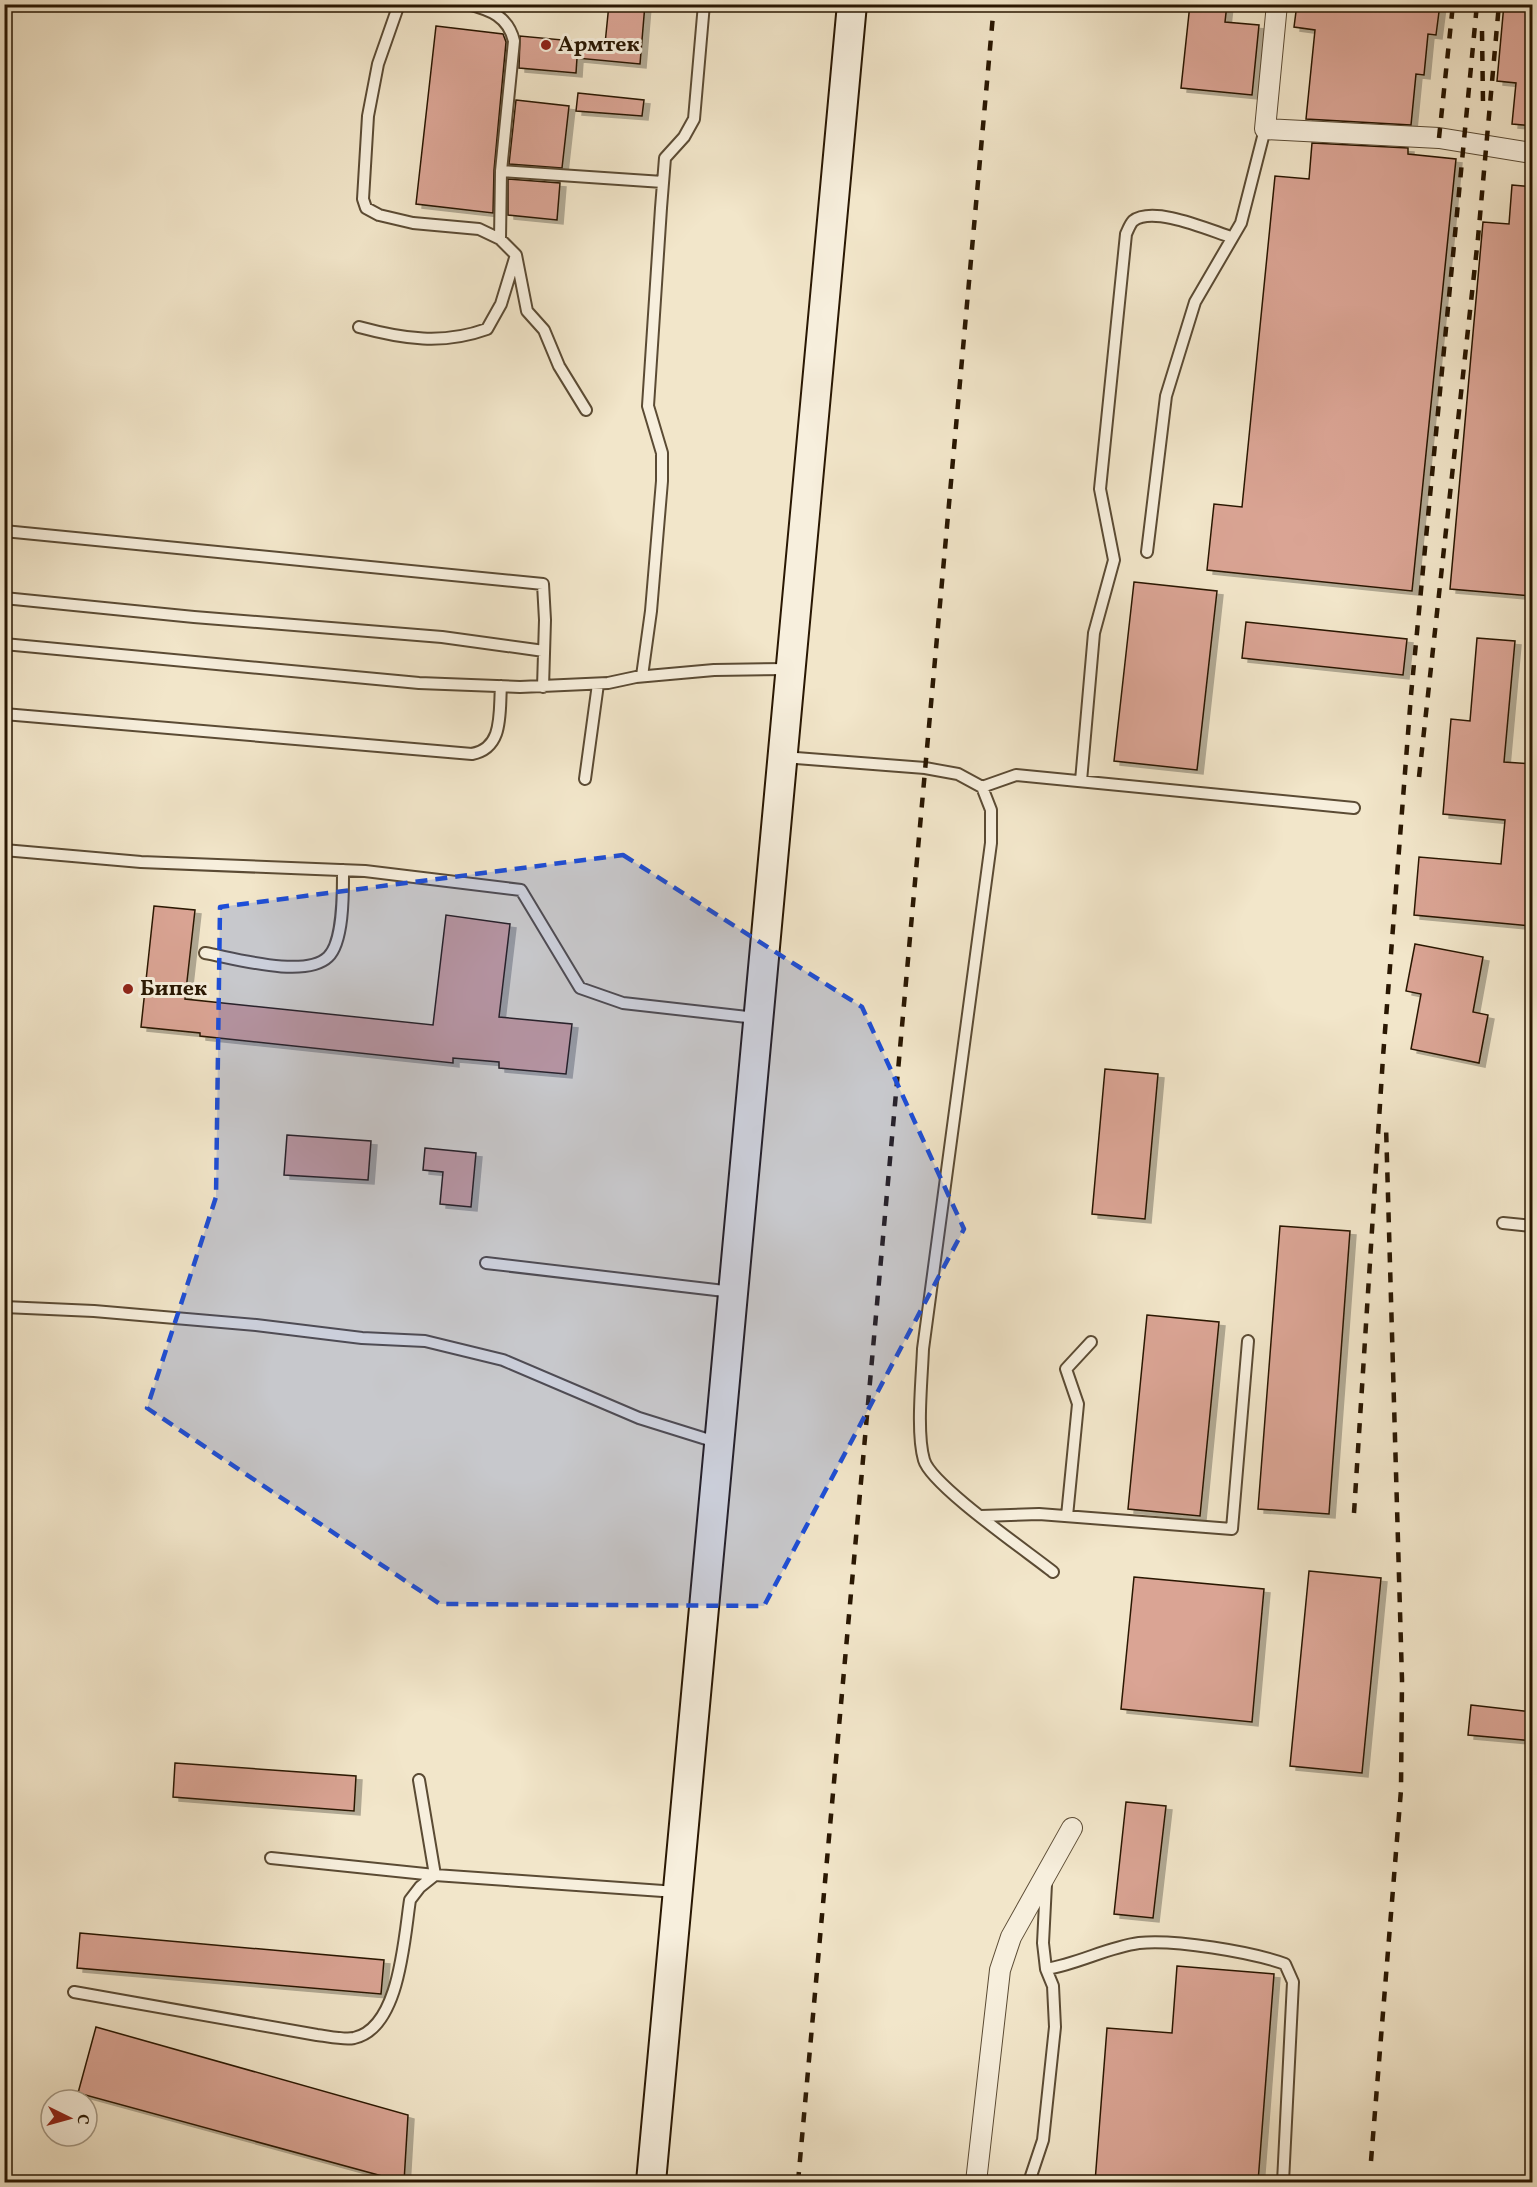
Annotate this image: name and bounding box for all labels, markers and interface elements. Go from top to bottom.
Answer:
place label: Армтек [558,30,640,61]
marker: Армтек [539,38,553,52]
place label: Бипек [140,974,207,1005]
marker: Бипек [121,982,135,996]
north arrow [39,2088,99,2148]
text: С [71,2113,93,2125]

